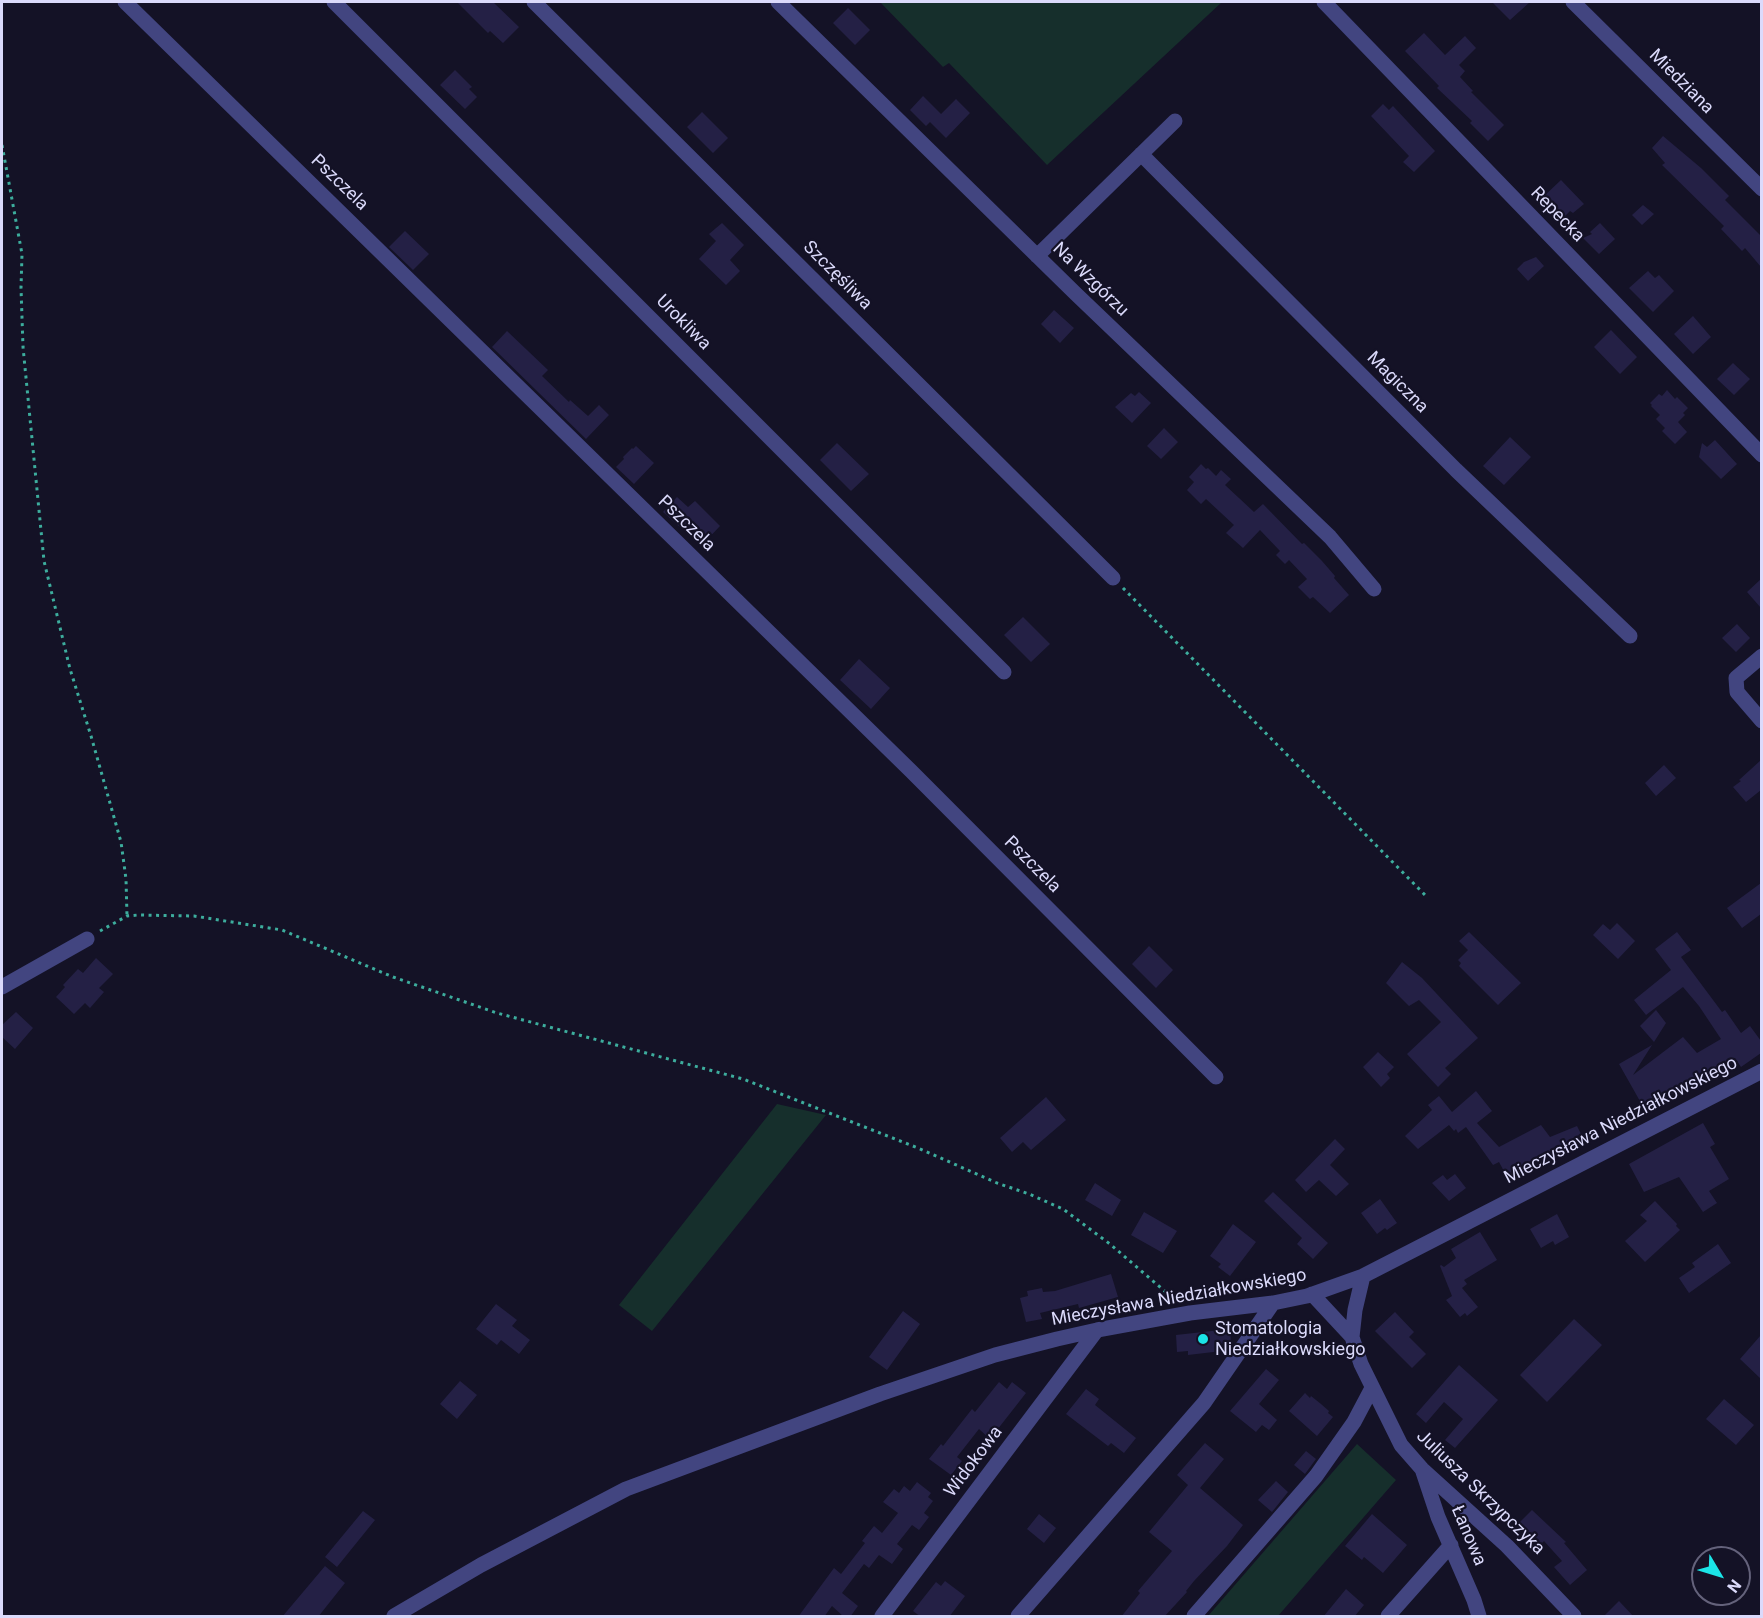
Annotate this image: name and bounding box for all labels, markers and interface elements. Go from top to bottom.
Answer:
street label: Miedziana [1644,45,1718,119]
street label: Pszczela [306,150,372,216]
street label: Repecka [1525,183,1589,247]
street label: Szczęśliwa [798,237,876,315]
street label: Na Wzgórzu [1048,238,1132,322]
street label: Urokliwa [651,291,715,355]
street label: Magiczna [1362,348,1432,418]
street label: Pszczela [653,491,719,557]
street label: Pszczela [999,832,1065,898]
street label: Mieczysława Niedziałkowskiego [1501,1053,1741,1189]
street label: Mieczysława Niedziałkowskiego [1050,1265,1308,1331]
place label: Stomatologia Niedziałkowskiego [1215,1318,1366,1360]
marker: Stomatologia Niedziałkowskiego [1196,1332,1210,1346]
street label: Widokowa [940,1422,1008,1502]
street label: Juliusza Skrzypczyka [1411,1426,1549,1560]
street label: Łanowa [1446,1503,1490,1569]
north arrow [1691,1546,1751,1606]
text: N [1723,1576,1745,1596]

